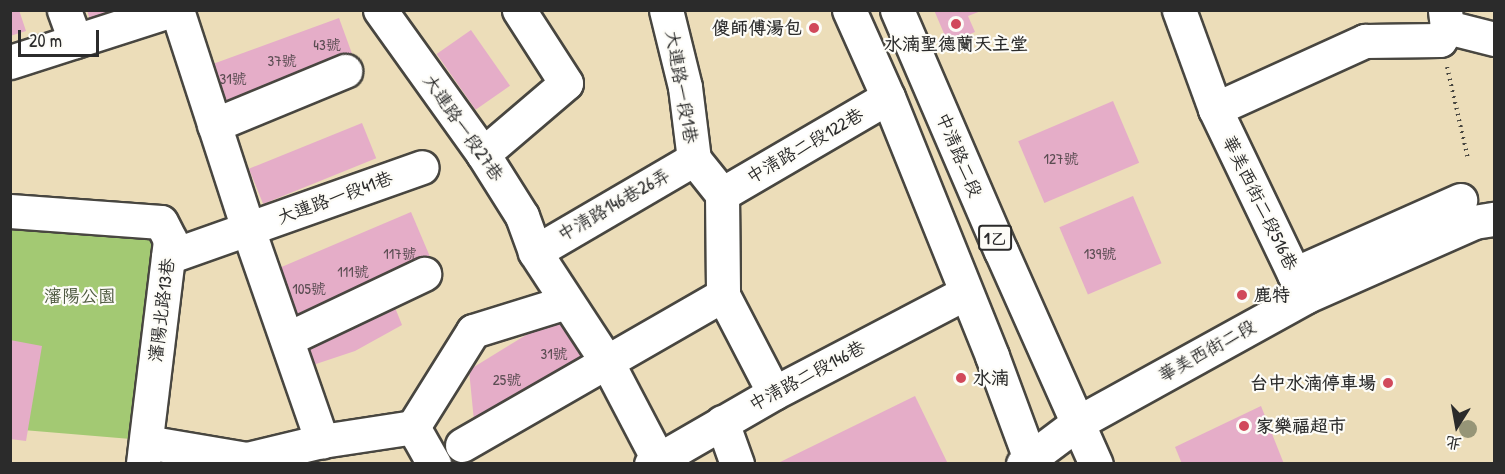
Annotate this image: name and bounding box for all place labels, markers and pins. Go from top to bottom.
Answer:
place label: 傻師傅湯包 [712,17,802,39]
marker: 水湳聖德蘭天主堂 [949,17,963,31]
marker: 傻師傅湯包 [807,21,821,35]
place label: 水湳聖德蘭天主堂 [884,33,1028,55]
place label: 鹿特 [1254,284,1290,306]
marker: 鹿特 [1235,288,1249,302]
place label: 水湳 [973,367,1009,389]
marker: 水湳 [954,371,968,385]
place label: 台中水湳停車場 [1250,372,1376,394]
marker: 台中水湳停車場 [1381,376,1395,390]
place label: 家樂福超市 [1256,415,1346,437]
marker: 家樂福超市 [1237,419,1251,433]

